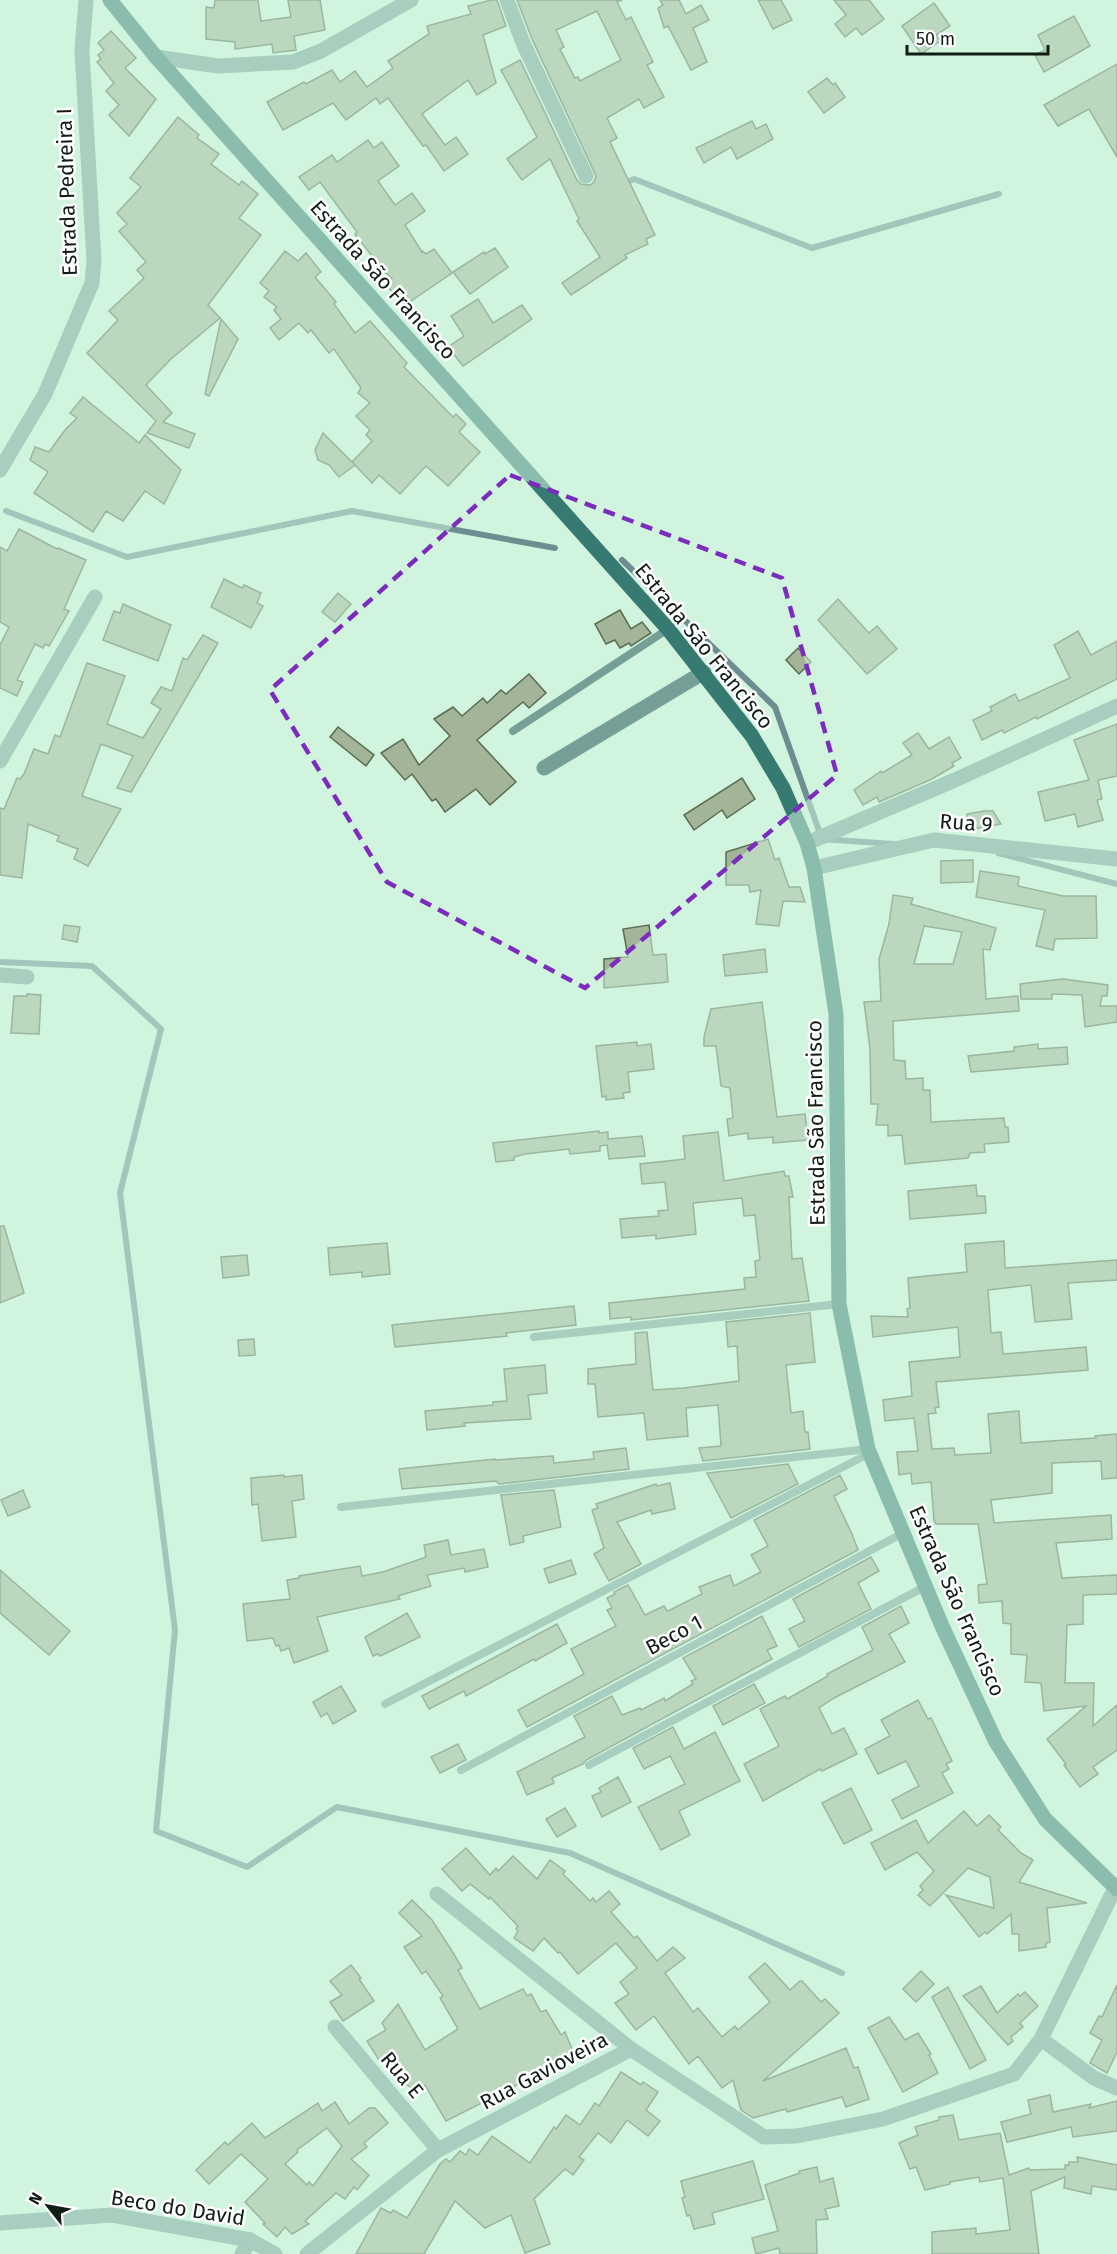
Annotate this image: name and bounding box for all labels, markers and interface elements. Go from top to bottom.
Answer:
scale bar [907,18,1048,56]
text: 50 m [916,28,955,50]
street label: Estrada Pedreira I [51,108,83,276]
street label: Estrada São Francisco [304,195,462,365]
street label: Estrada São Francisco [629,558,779,734]
street label: Rua 9 [939,808,993,838]
street label: Estrada São Francisco [801,1020,831,1226]
street label: Estrada São Francisco [903,1502,1011,1700]
street label: Beco 1 [641,1609,707,1661]
street label: Rua Gavioveira [476,2026,612,2116]
street label: Rua E [375,2046,429,2104]
north arrow [18,2176,78,2236]
street label: Beco do David [109,2185,247,2231]
text: N [25,2189,46,2208]

